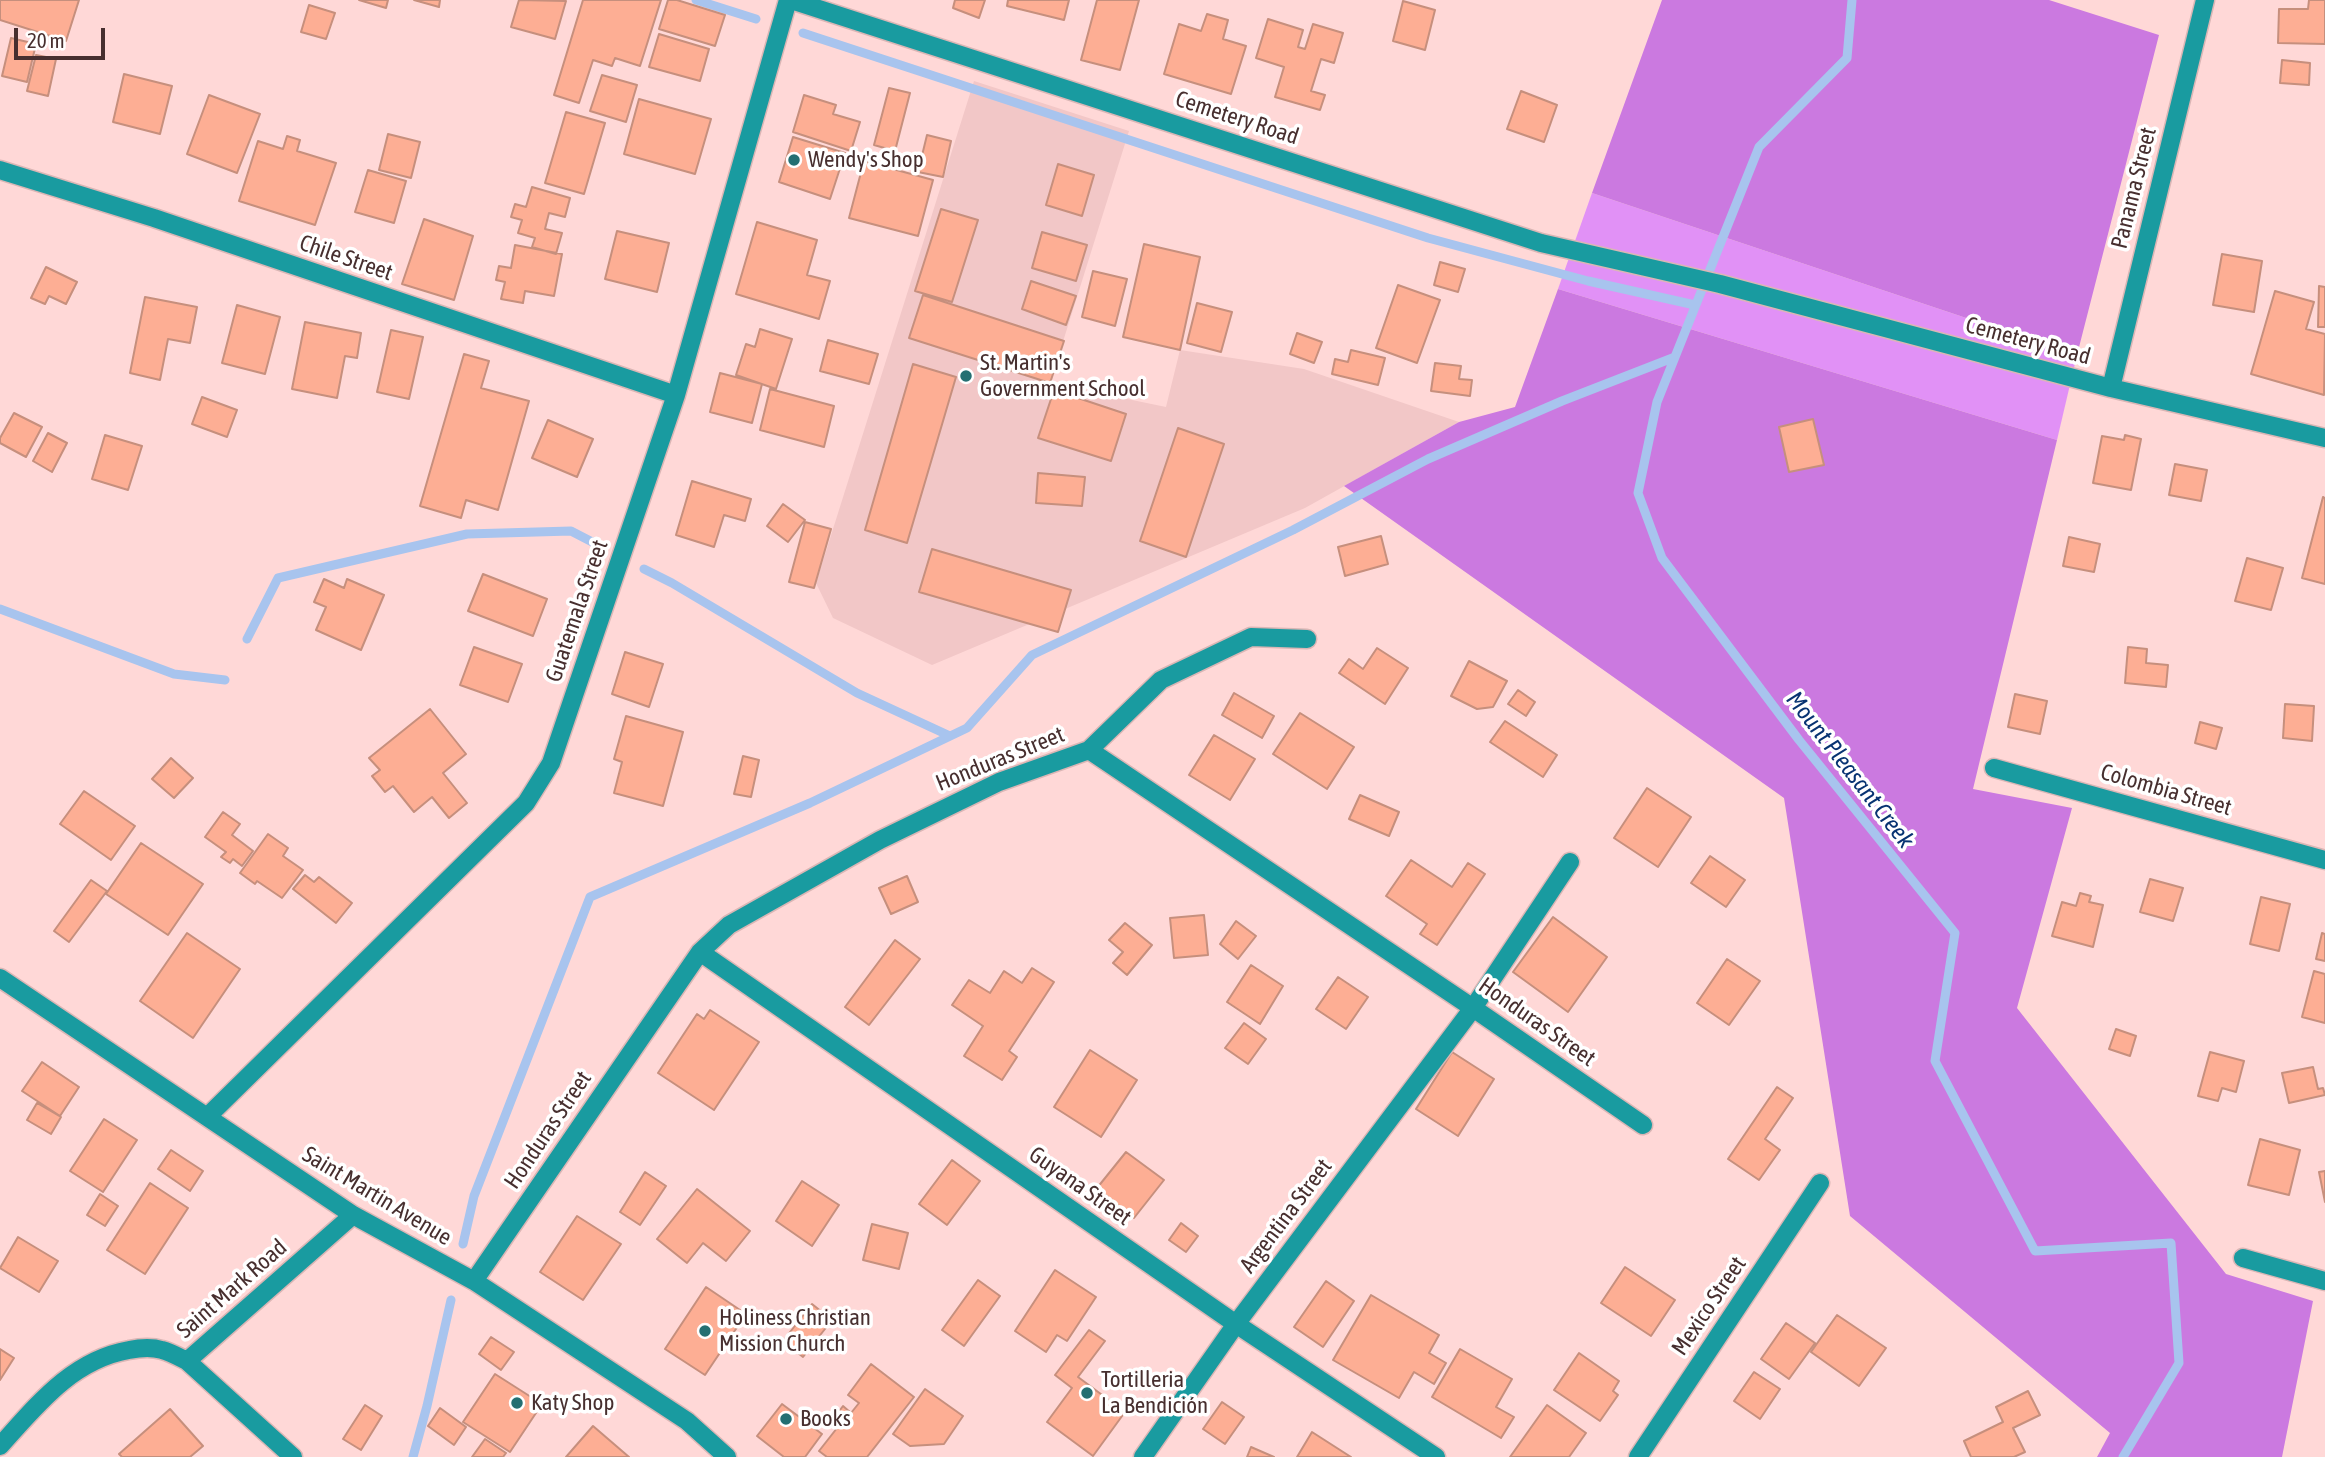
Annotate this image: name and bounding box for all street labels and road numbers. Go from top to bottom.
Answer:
street label: Cemetery Road [1172,85,1302,151]
street label: Panama Street [2106,124,2162,252]
street label: Chile Street [296,229,396,287]
street label: Cemetery Road [1963,311,2093,371]
street label: Guatemala Street [540,536,614,686]
street label: Honduras Street [932,721,1068,797]
street label: Colombia Street [2097,758,2235,822]
street label: Honduras Street [1473,972,1601,1072]
street label: Honduras Street [499,1066,597,1194]
street label: Saint Martin Avenue [297,1141,457,1251]
street label: Guyana Street [1023,1141,1137,1231]
street label: Argentina Street [1234,1153,1338,1279]
street label: Saint Mark Road [171,1234,293,1344]
street label: Mexico Street [1666,1251,1752,1361]

